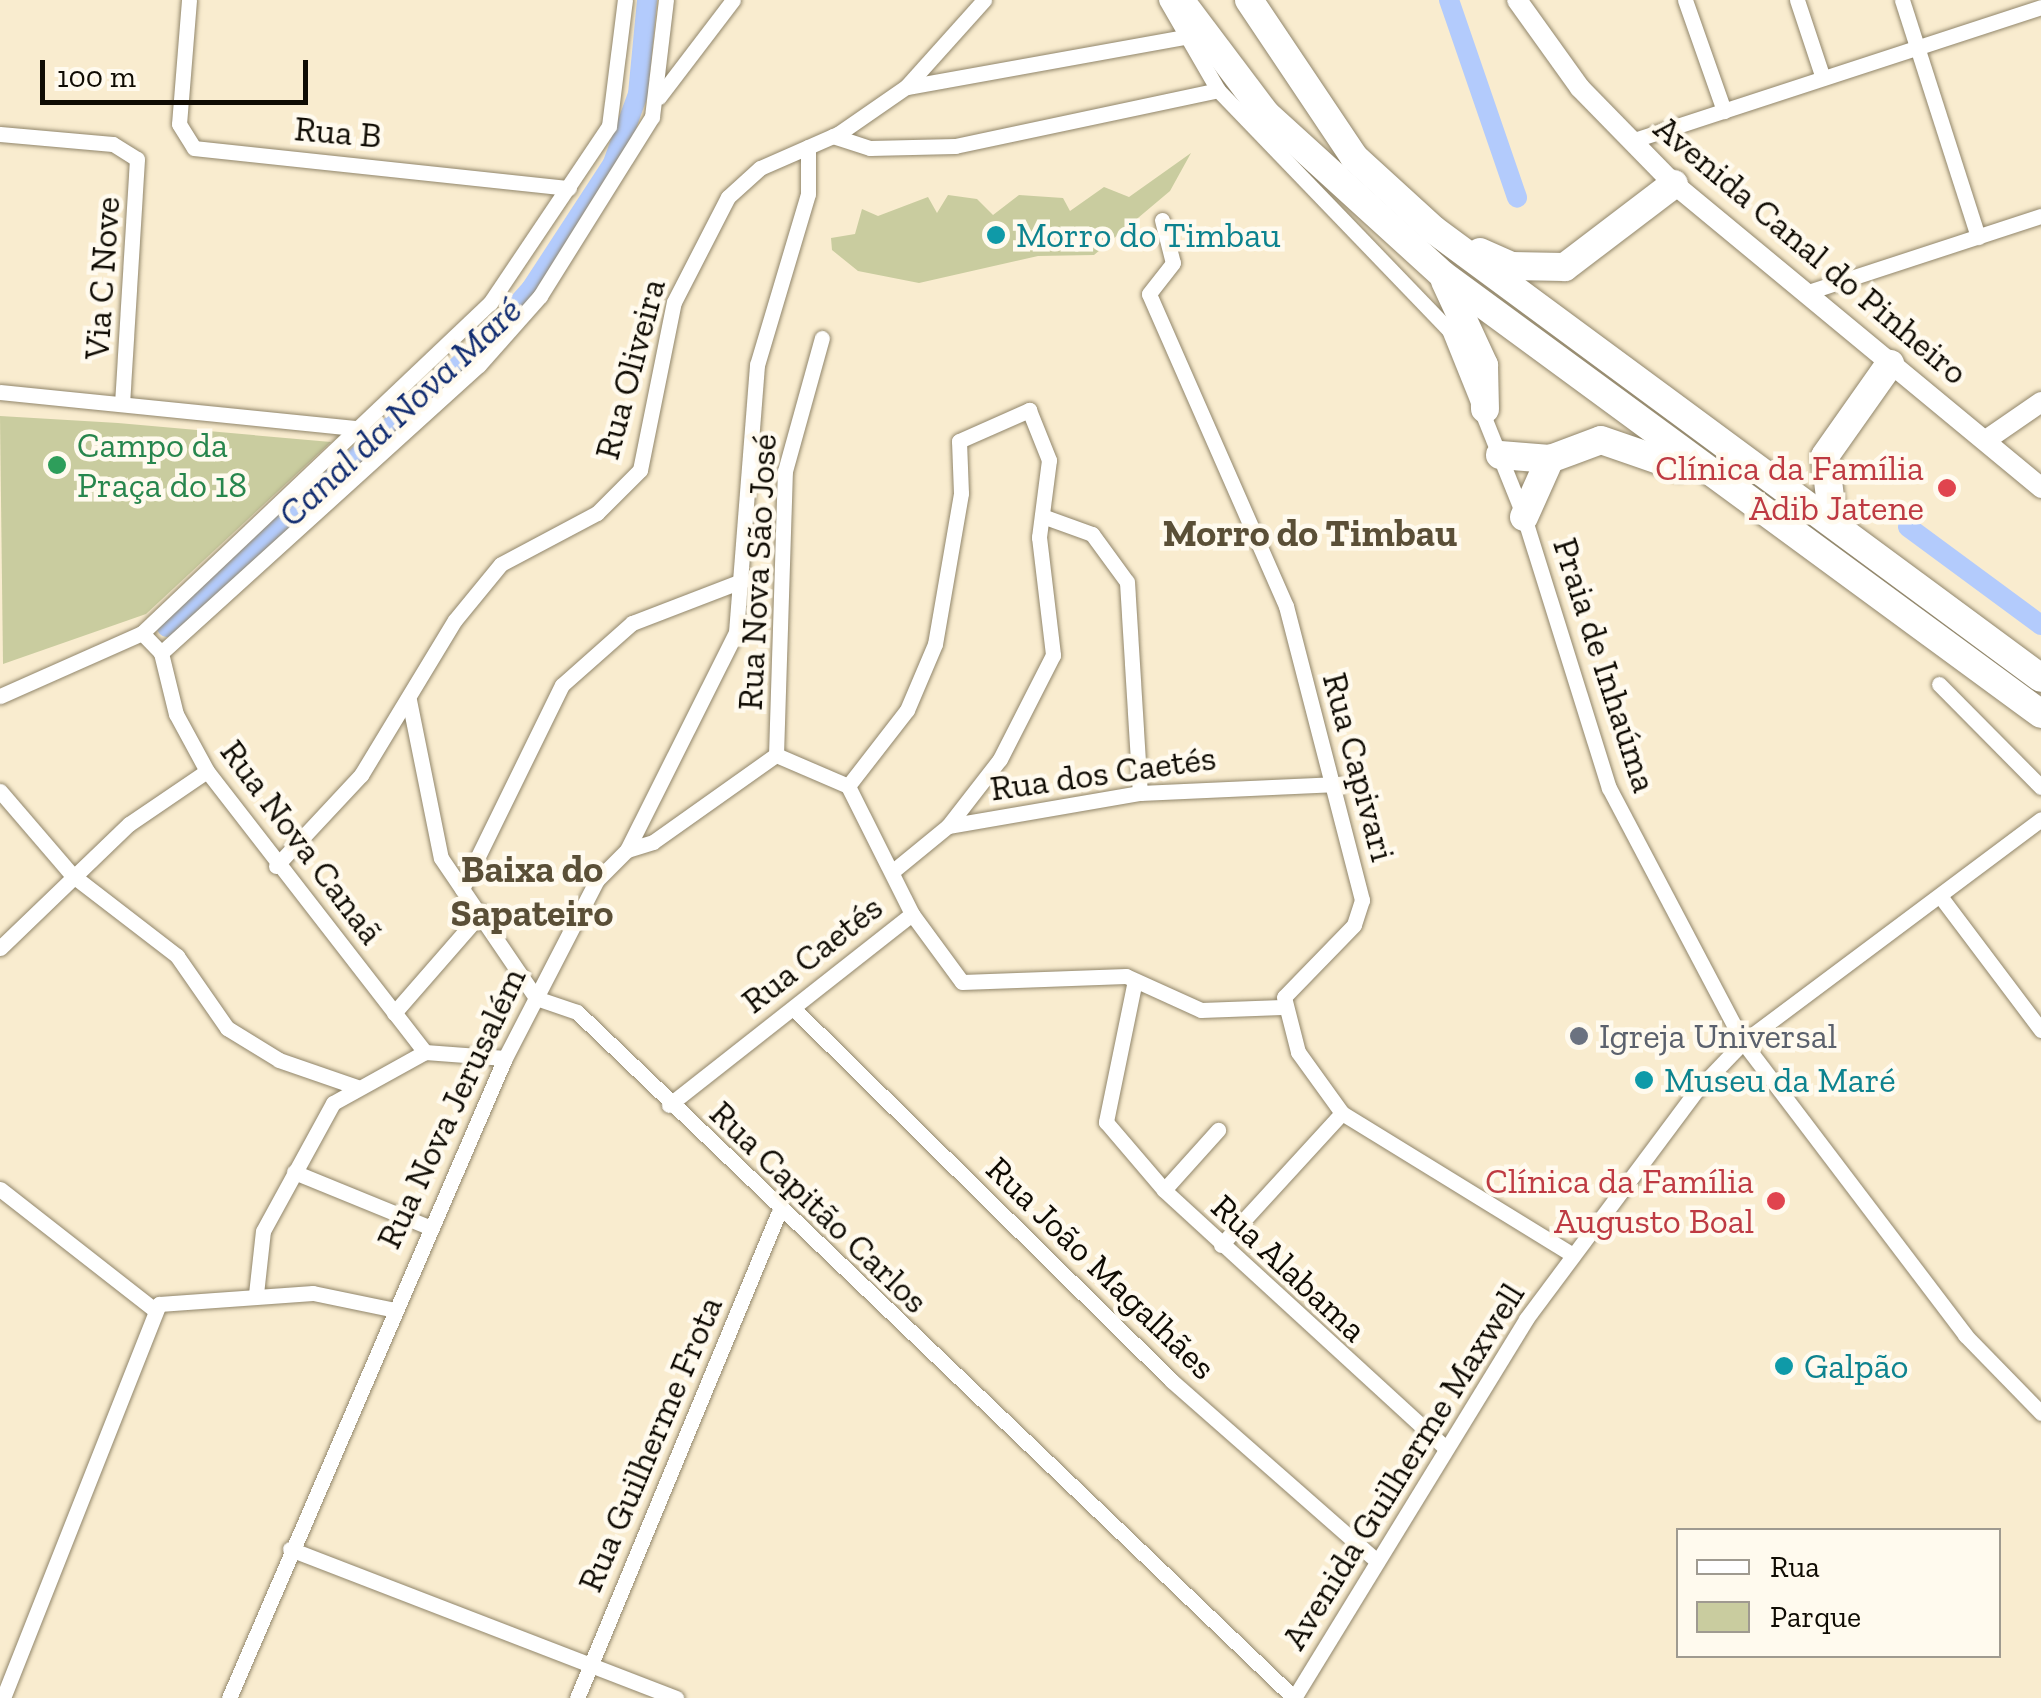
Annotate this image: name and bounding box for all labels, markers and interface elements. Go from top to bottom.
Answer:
scale bar [45,40,312,102]
text: 100 m [57,59,136,95]
street label: Rua B [293,107,383,157]
street label: Avenida Canal do Pinheiro [1646,107,1976,393]
street label: Via C Nove [75,195,129,361]
place label: Morro do Timbau [1016,214,1281,256]
marker: Morro do Timbau [985,224,1007,246]
street label: Rua Oliveira [586,274,674,464]
water label: Canal da Nova Maré [269,287,531,537]
place label: Campo da Praça do 18 [77,424,247,506]
street label: Rua Nova São José [729,432,785,712]
place label: Clínica da Família Adib Jatene [1655,447,1924,529]
marker: Campo da Praça do 18 [46,454,68,476]
marker: Clínica da Família Adib Jatene [1934,475,1960,501]
district label: Morro do Timbau [1163,511,1457,557]
street label: Praia de Inhaúma [1544,533,1666,797]
street label: Rua Capivari [1314,668,1404,866]
street label: Rua Nova Canaã [212,732,392,952]
street label: Rua dos Caetés [988,736,1218,810]
district label: Baixa do Sapateiro [451,847,613,936]
street label: Rua Caetés [733,886,891,1022]
street label: Rua Nova Jerusalém [367,961,535,1255]
place label: Igreja Universal [1599,1015,1837,1057]
marker: Igreja Universal [1568,1025,1590,1047]
place label: Museu da Maré [1664,1059,1896,1101]
marker: Museu da Maré [1633,1069,1655,1091]
street label: Rua Capitão Carlos [701,1092,937,1322]
street label: Rua João Magalhães [977,1148,1225,1388]
place label: Clínica da Família Augusto Boal [1485,1160,1754,1242]
street label: Rua Alabama [1202,1185,1376,1351]
marker: Clínica da Família Augusto Boal [1763,1188,1789,1214]
street label: Avenida Guilherme Maxwell [1273,1275,1533,1657]
street label: Rua Guilherme Frota [569,1290,731,1598]
place label: Galpão [1804,1345,1909,1387]
marker: Galpão [1773,1355,1795,1377]
legend [1676,1528,2001,1658]
text: Rua [1770,1549,1820,1585]
text: Parque [1770,1599,1861,1635]

